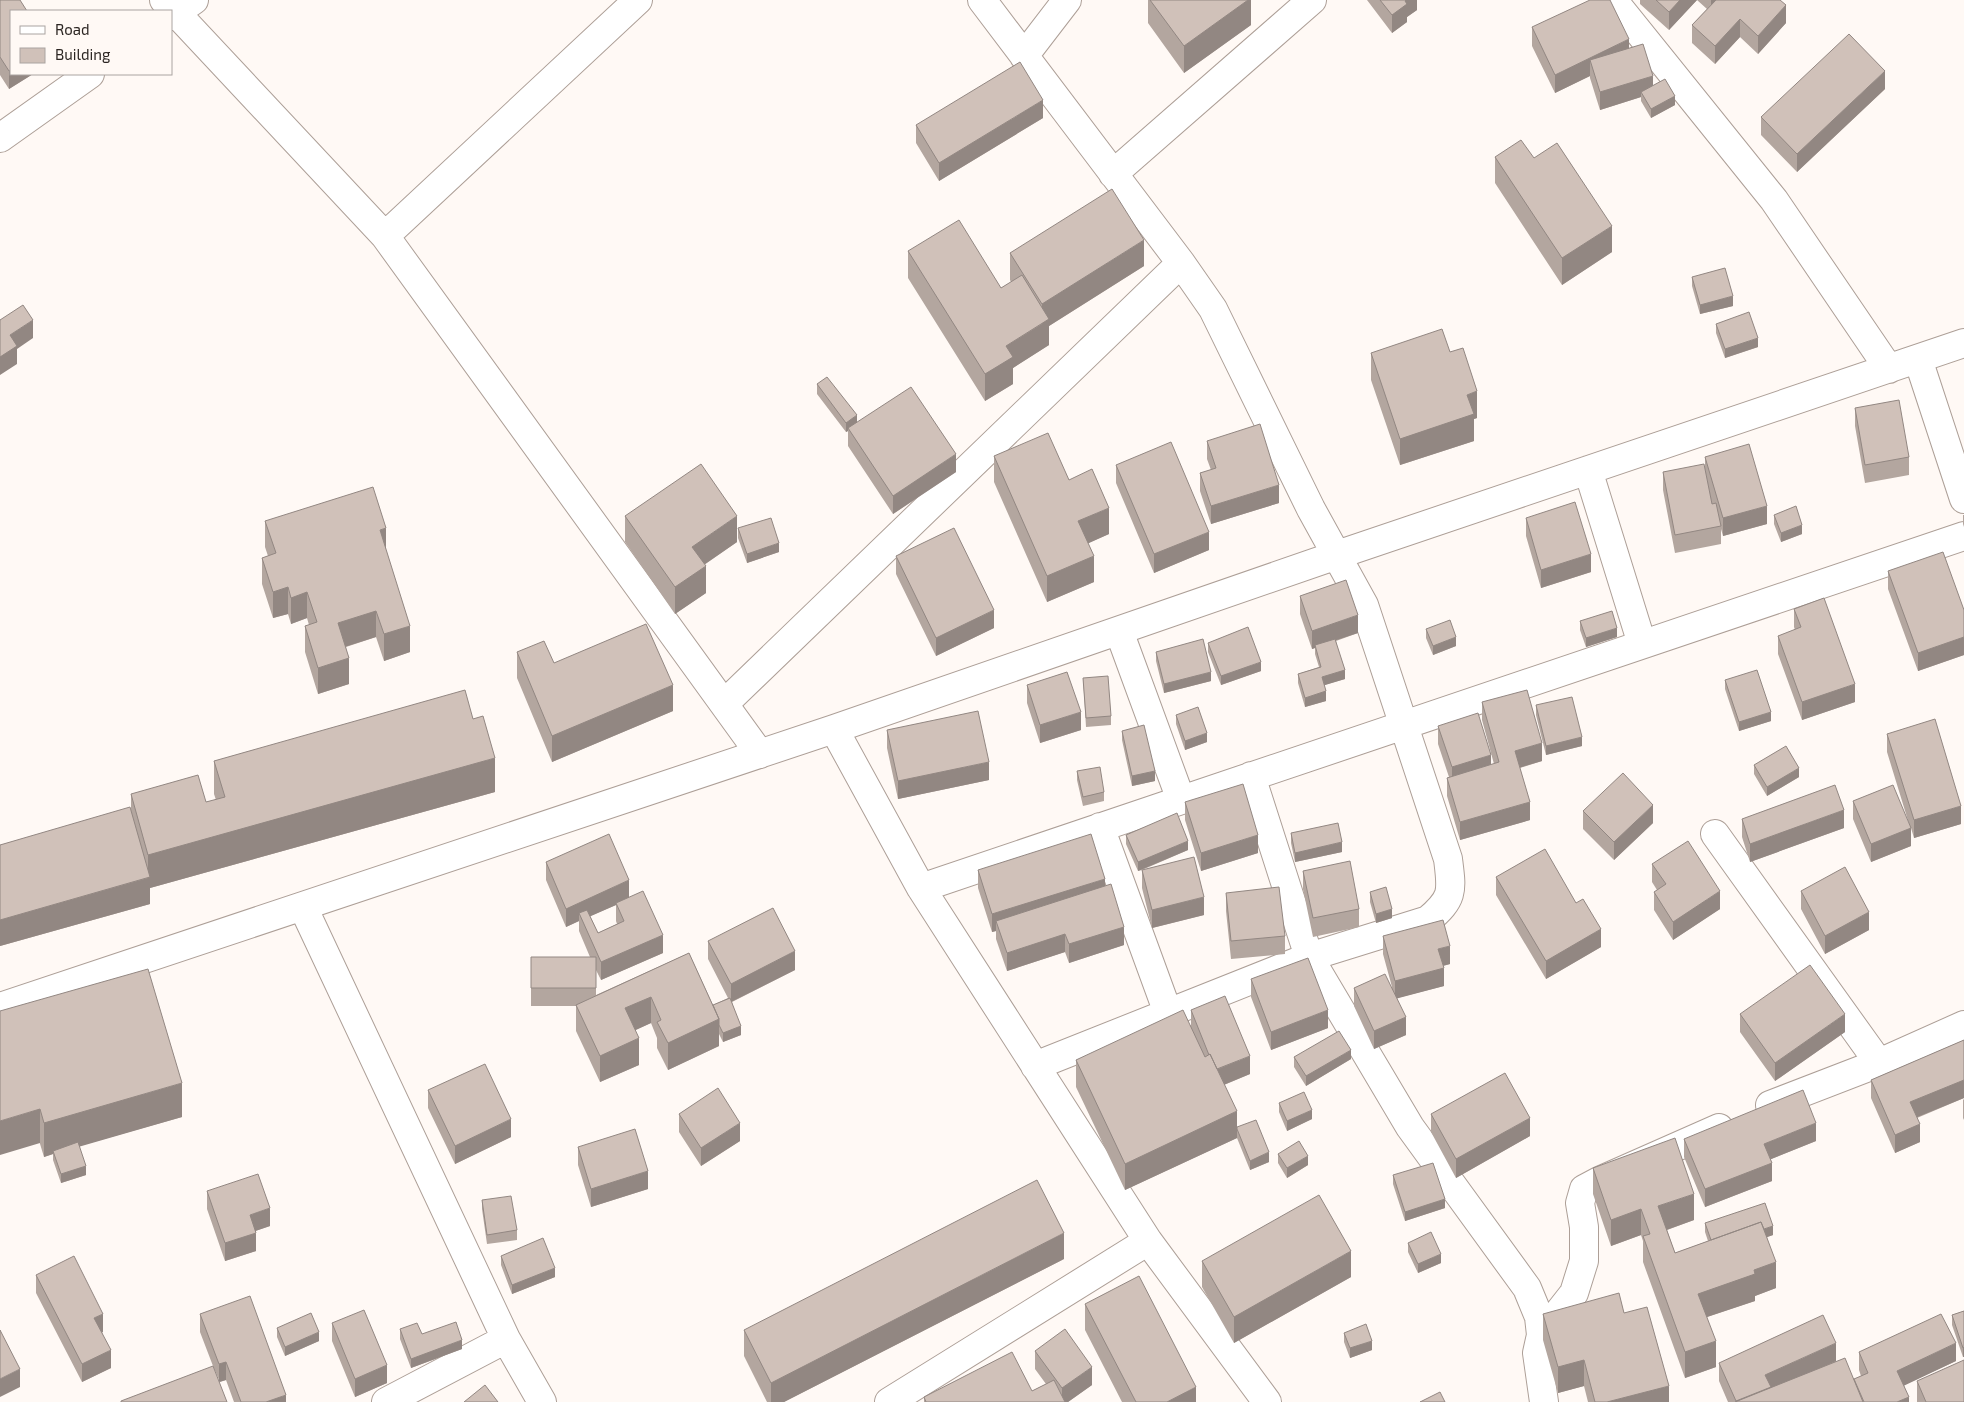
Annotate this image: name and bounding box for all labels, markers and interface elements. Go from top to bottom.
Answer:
legend [10,10,172,75]
text: Road [55,20,90,38]
text: Building [55,45,111,63]

